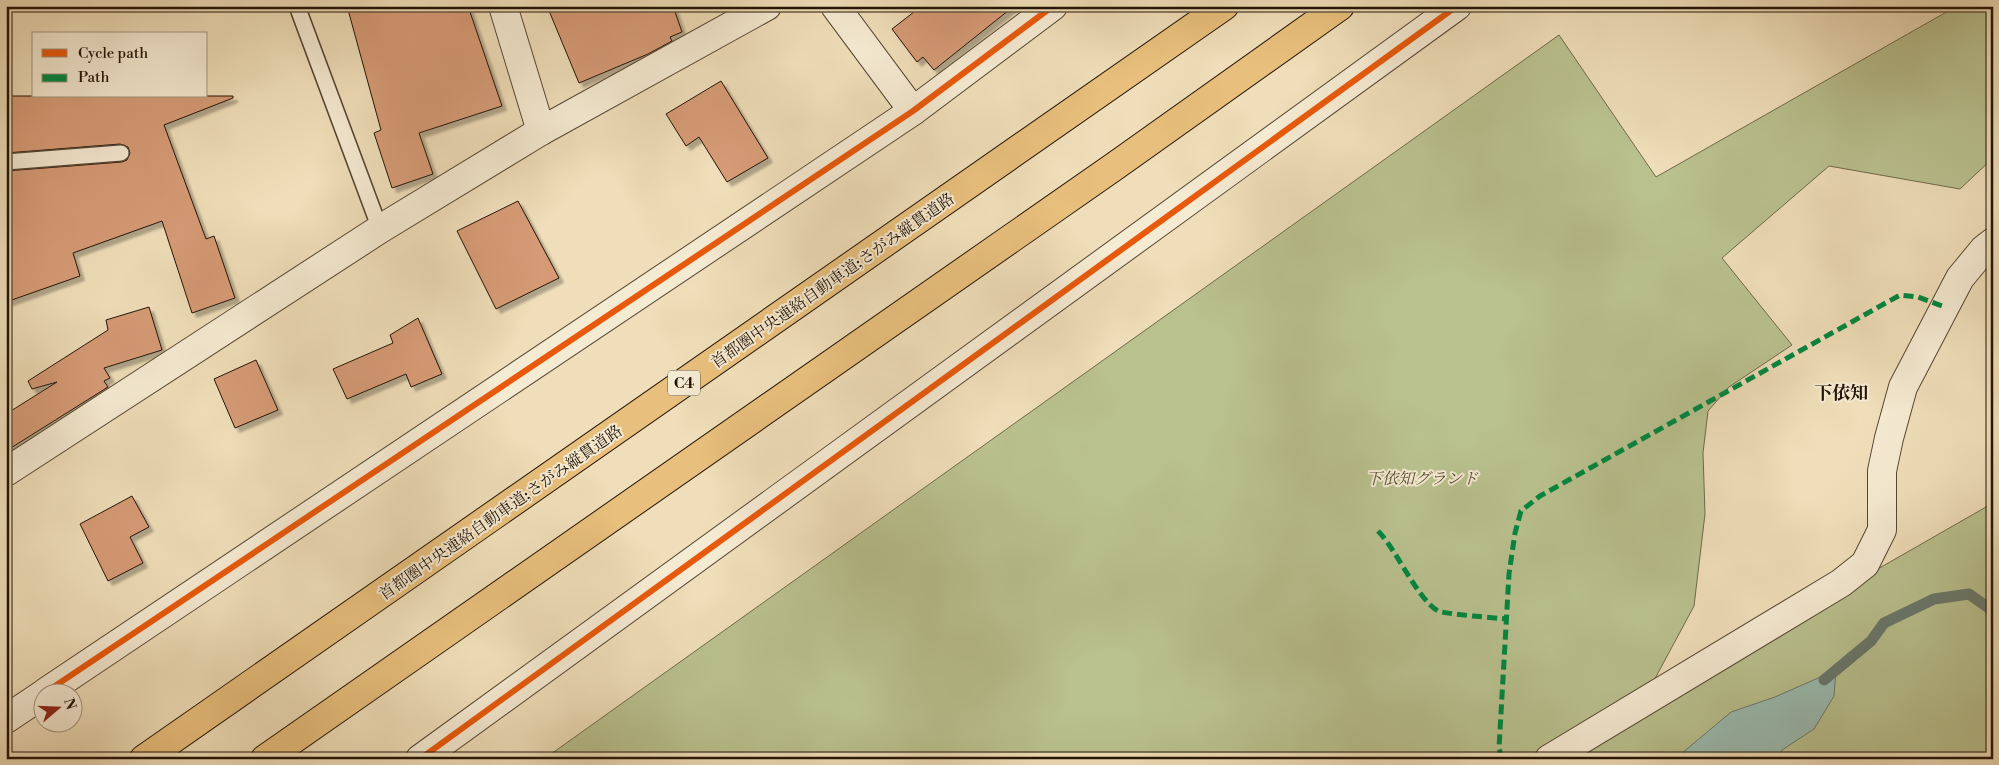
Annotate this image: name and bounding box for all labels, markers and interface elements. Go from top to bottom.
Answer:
legend [32,32,208,98]
text: Cycle path [78,44,148,63]
text: Path [78,68,110,87]
street label: 首都圏中央連絡自動車道;さがみ縦貫道路 [707,189,958,373]
road number: C4 [668,370,700,396]
district label: 下依知 [1814,382,1868,405]
street label: 首都圏中央連絡自動車道;さがみ縦貫道路 [375,421,626,605]
park label: 下依知グランド [1366,469,1479,489]
north arrow [32,682,82,732]
text: N [59,696,80,712]

